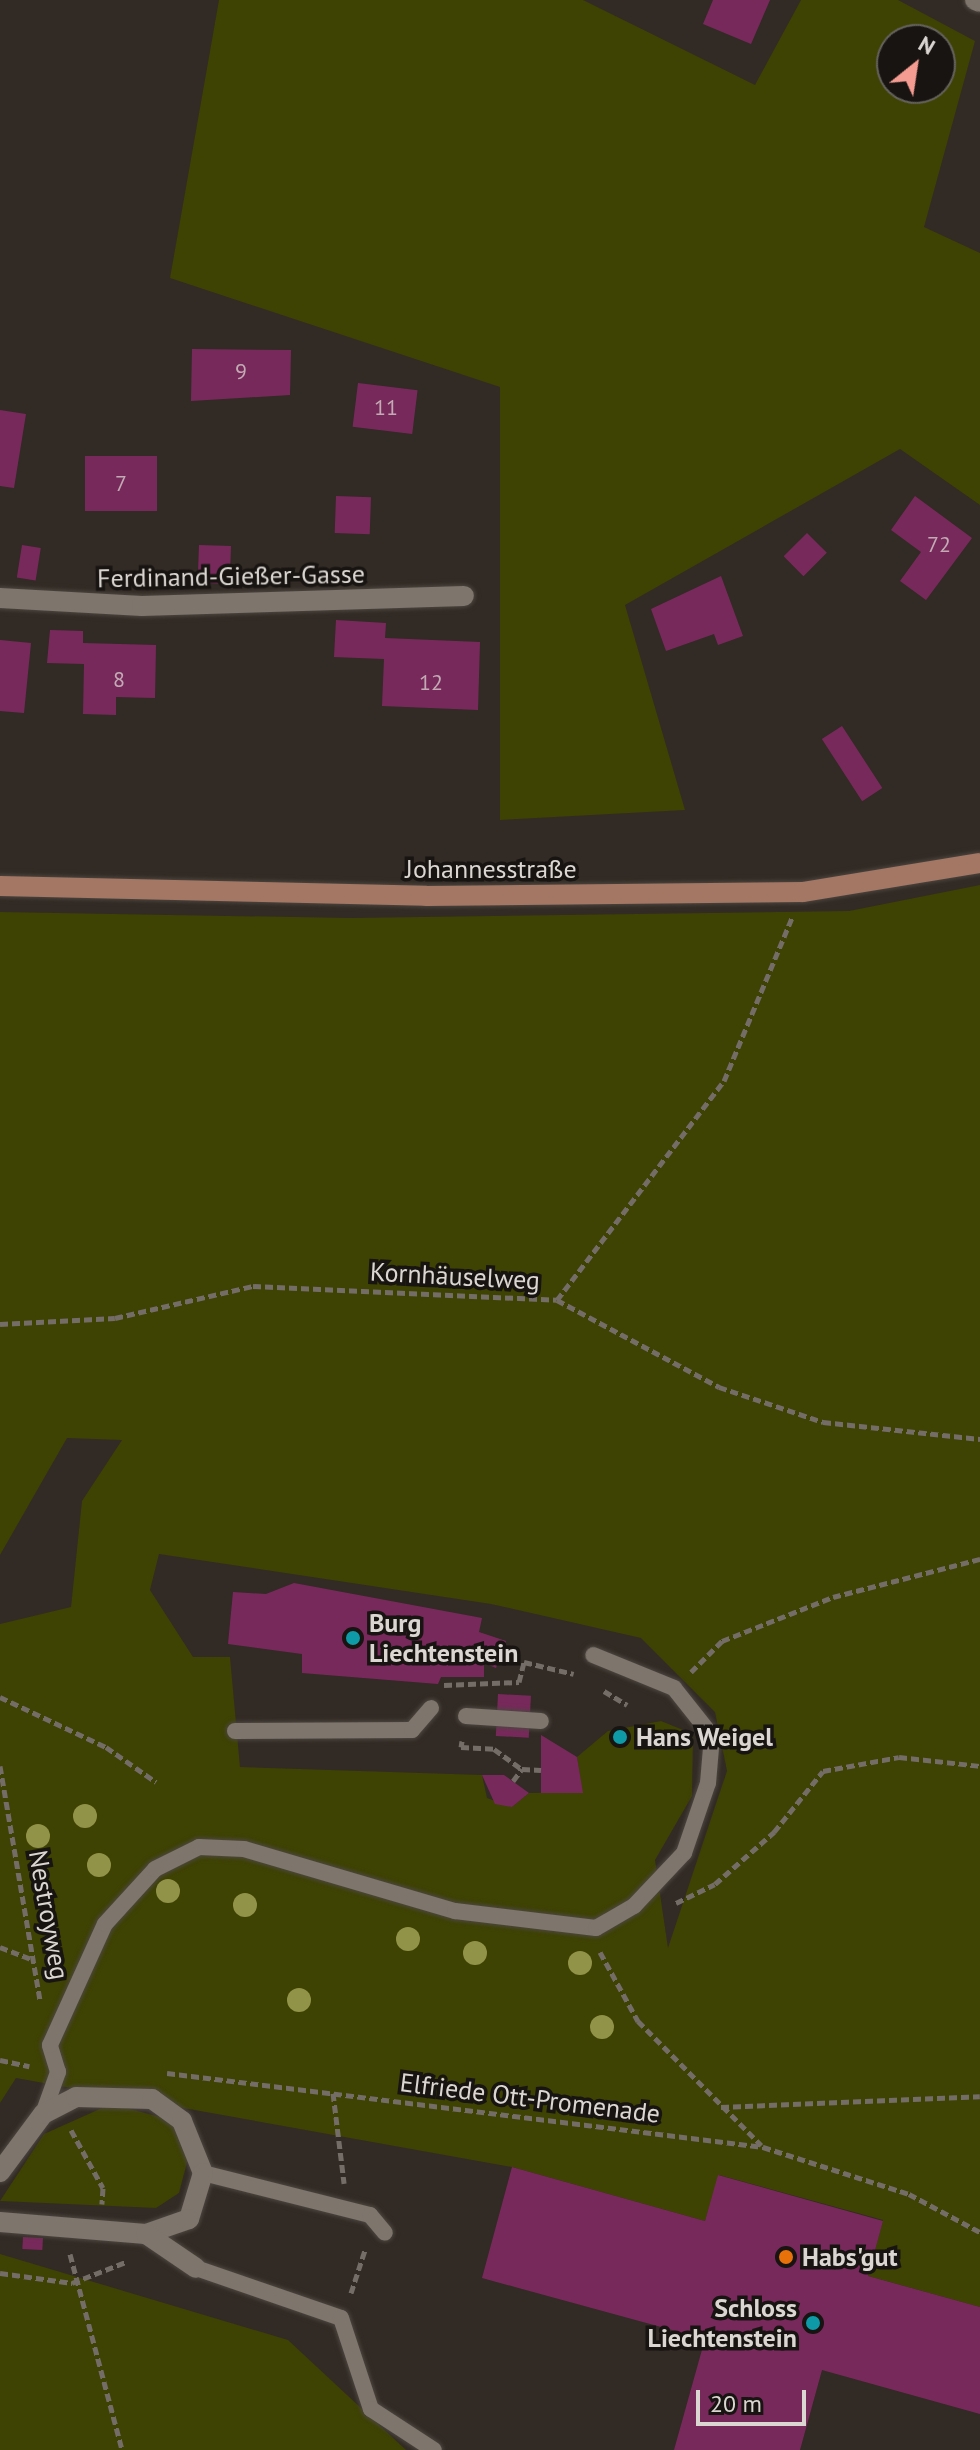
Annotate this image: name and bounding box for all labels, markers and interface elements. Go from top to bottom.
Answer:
north arrow [876,24,956,104]
text: N [914,29,940,61]
house number: 9 [235,359,247,385]
house number: 11 [374,395,398,421]
house number: 7 [115,471,127,497]
house number: 72 [927,532,951,558]
street label: Ferdinand-Gießer-Gasse [97,558,365,594]
house number: 8 [113,667,125,693]
house number: 12 [419,670,443,696]
street label: Johannesstraße [405,853,577,885]
street label: Kornhäuselweg [369,1256,541,1296]
place label: Burg Liechtenstein [369,1607,518,1668]
marker: Burg Liechtenstein [344,1629,362,1647]
place label: Hans Weigel [636,1721,774,1753]
marker: Hans Weigel [611,1728,629,1746]
street label: Nestroyweg [22,1848,76,1982]
street label: Elfriede Ott-Promenade [398,2067,662,2129]
place label: Habs'gut [802,2241,898,2273]
marker: Habs'gut [777,2248,795,2266]
place label: Schloss Liechtenstein [648,2292,797,2354]
marker: Schloss Liechtenstein [804,2314,822,2332]
scale bar [700,2374,810,2424]
text: 20 m [710,2388,762,2419]

